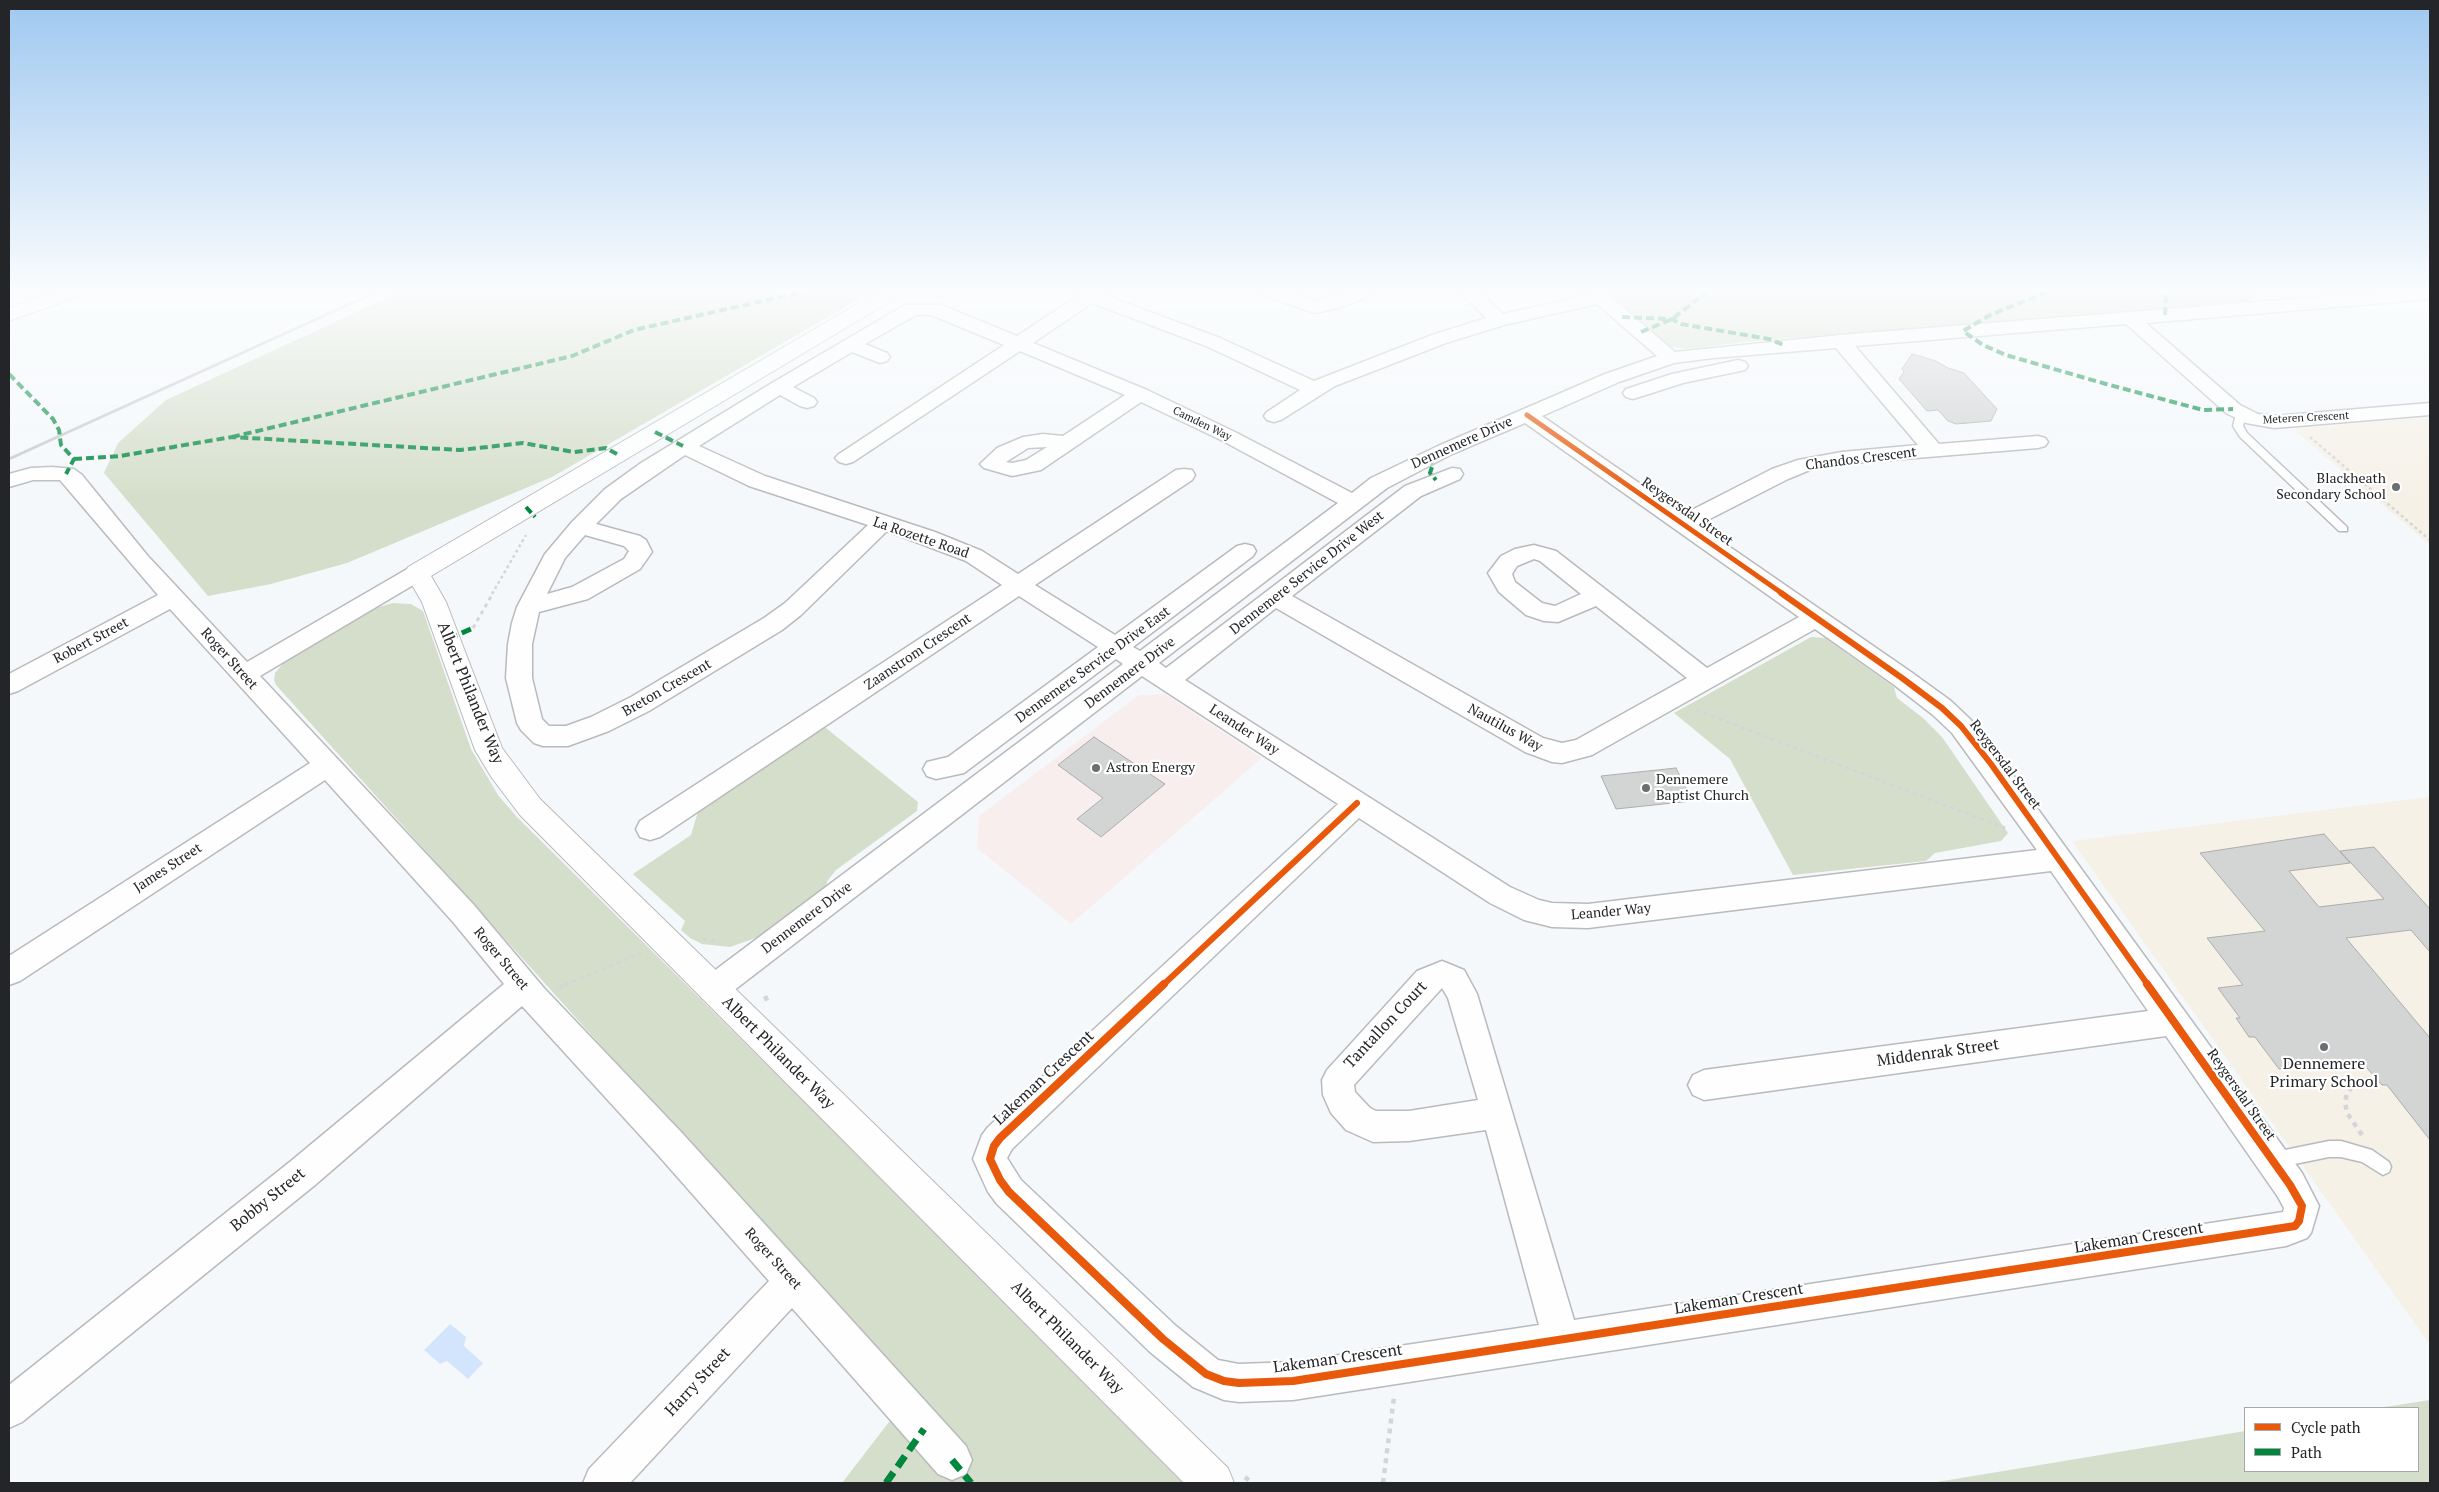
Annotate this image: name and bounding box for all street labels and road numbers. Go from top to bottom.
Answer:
street label: Camden Way [1171,404,1233,444]
street label: Meteren Crescent [2263,409,2349,427]
street label: Dennemere Drive [1409,413,1515,473]
street label: Chandos Crescent [1804,444,1918,474]
street label: Reygersdal Street [1638,474,1736,550]
street label: Dennemere Service Drive West [1227,508,1387,638]
street label: La Rozette Road [871,514,971,562]
street label: Dennemere Service Drive East [1012,603,1174,727]
street label: Zaanstrom Crescent [861,610,975,694]
street label: Robert Street [51,614,131,668]
street label: Albert Philander Way [433,619,507,767]
street label: Roger Street [197,625,261,693]
street label: Dennemere Drive [1081,634,1179,712]
street label: Breton Crescent [619,656,715,720]
street label: Leander Way [1206,701,1282,759]
street label: Nautilus Way [1465,701,1545,755]
street label: Reygersdal Street [1966,717,2044,813]
street label: James Street [131,840,205,896]
street label: Dennemere Drive [758,879,856,957]
street label: Leander Way [1570,900,1652,924]
street label: Roger Street [470,924,532,994]
street label: Tantallon Court [1340,977,1432,1073]
street label: Albert Philander Way [718,993,838,1113]
street label: Lakeman Crescent [990,1027,1098,1129]
street label: Middenrak Street [1876,1035,2000,1071]
street label: Reygersdal Street [2203,1046,2279,1144]
street label: Bobby Street [227,1164,309,1236]
street label: Lakeman Crescent [2073,1218,2205,1258]
street label: Roger Street [741,1225,805,1293]
street label: Albert Philander Way [1007,1278,1127,1398]
street label: Lakeman Crescent [1673,1279,1805,1319]
street label: Lakeman Crescent [1272,1340,1404,1378]
street label: Harry Street [661,1344,735,1420]

